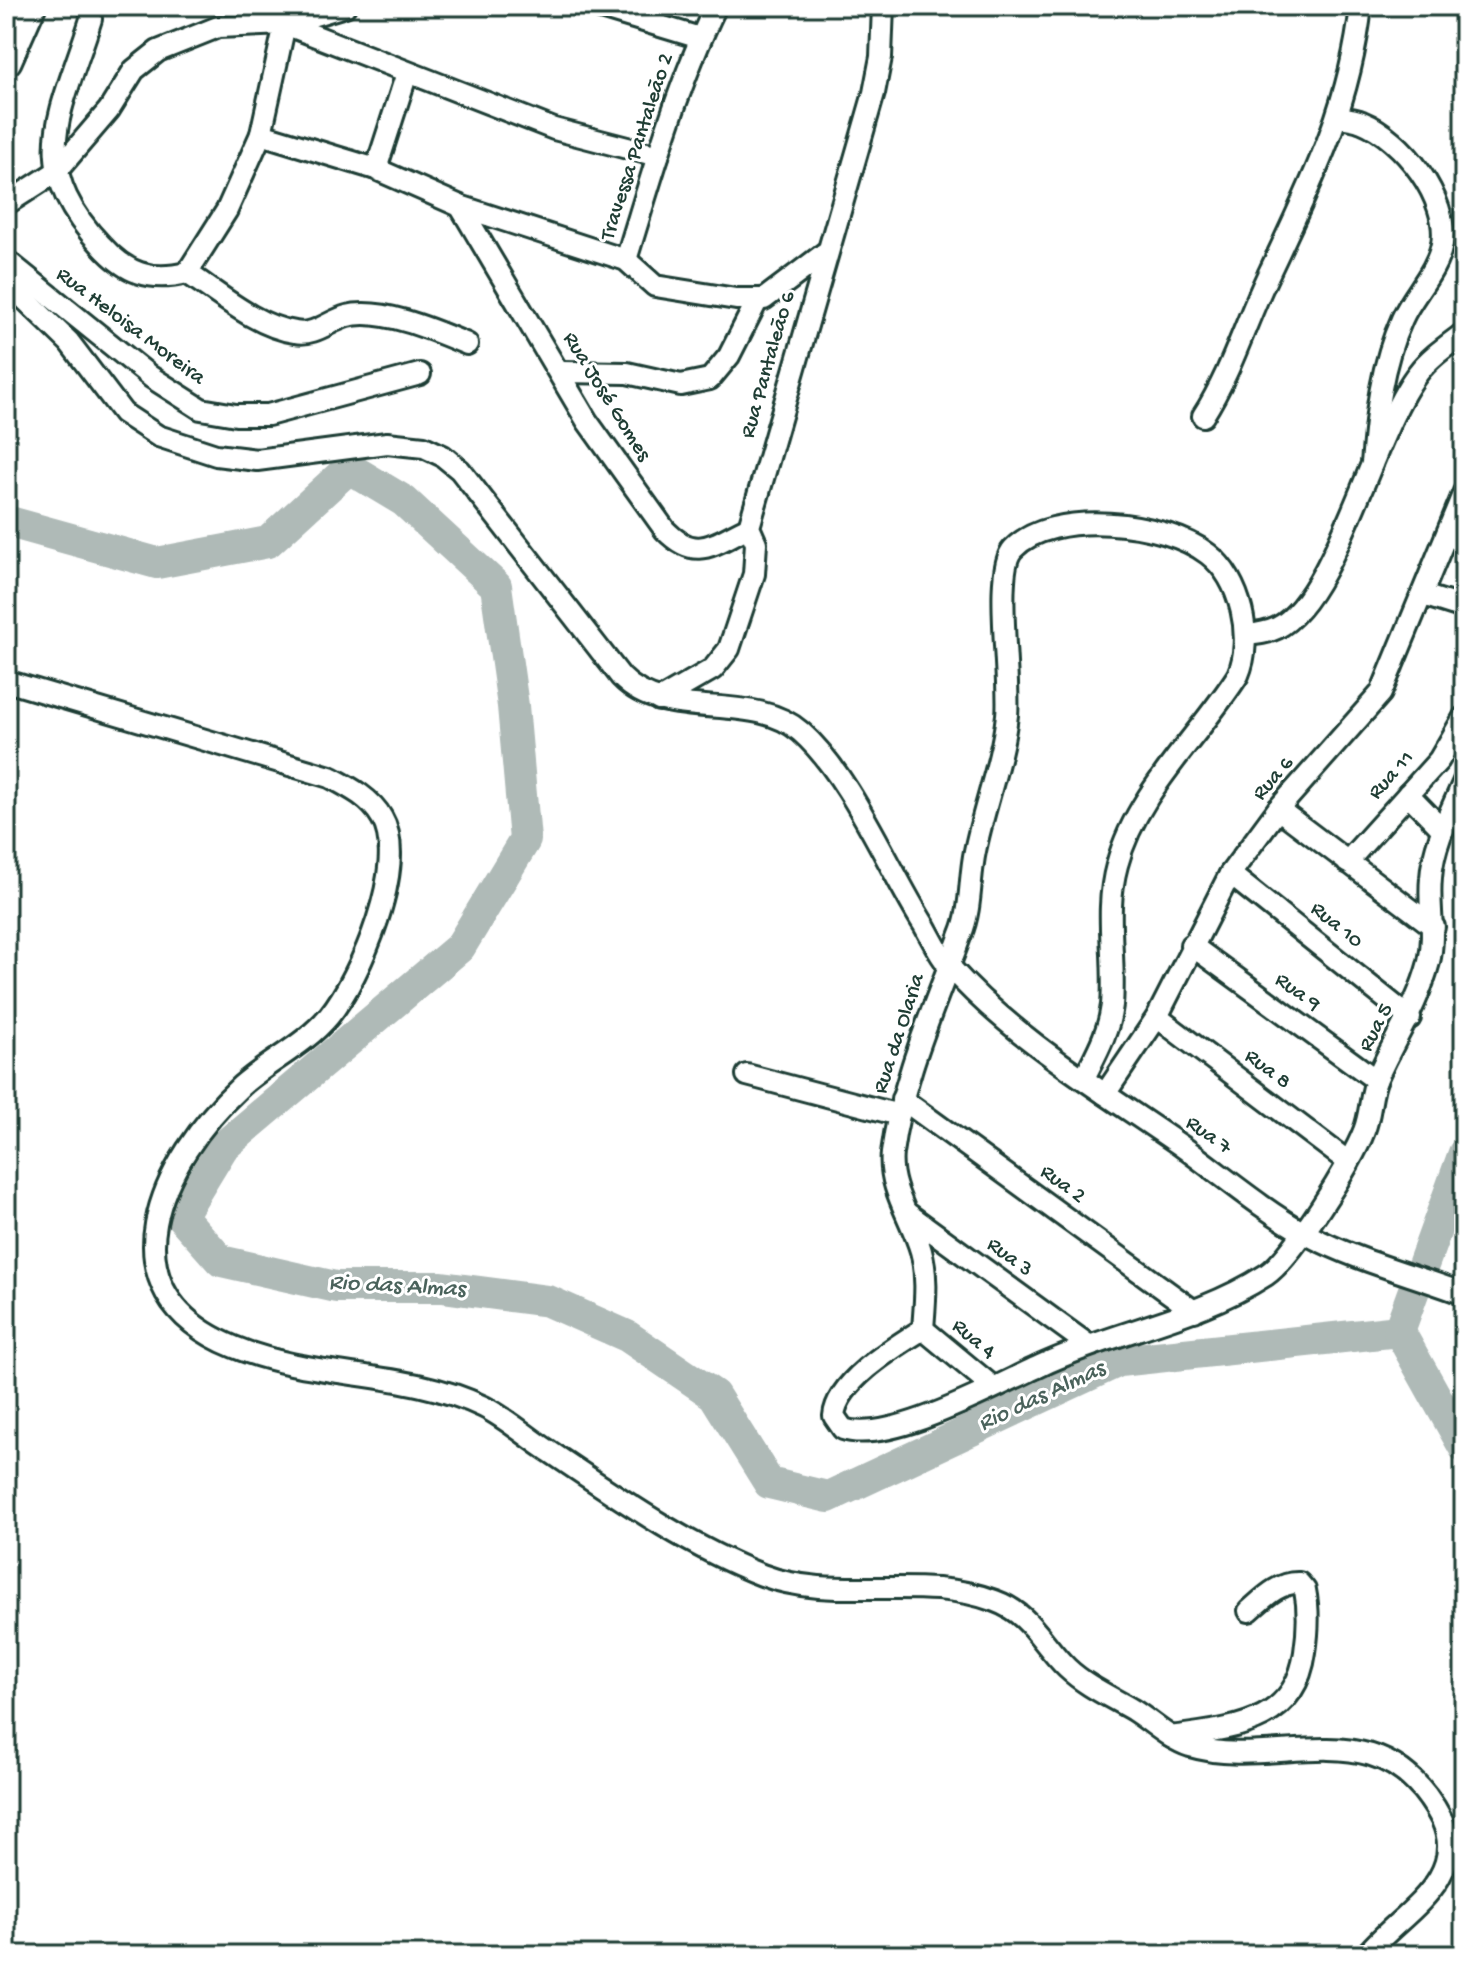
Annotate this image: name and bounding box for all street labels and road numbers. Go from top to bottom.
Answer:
street label: Travessa Pantaleão 2 [595,50,681,246]
street label: Rua Heloisa Moreira [50,262,210,392]
street label: Rua Pantaleão 6 [736,288,803,441]
street label: Rua José Gomes [556,328,657,467]
street label: Rua 11 [1363,746,1421,806]
street label: Rua 6 [1248,751,1301,807]
street label: Rua 10 [1304,897,1368,955]
street label: Rua 9 [1269,968,1325,1018]
street label: Rua da Olaria [868,970,932,1097]
street label: Rua 5 [1354,999,1400,1057]
street label: Rua 8 [1239,1044,1295,1096]
street label: Rua 7 [1180,1111,1237,1162]
street label: Rua 2 [1034,1160,1090,1210]
street label: Rua 3 [981,1233,1037,1283]
street label: Rua 4 [946,1314,1001,1366]

